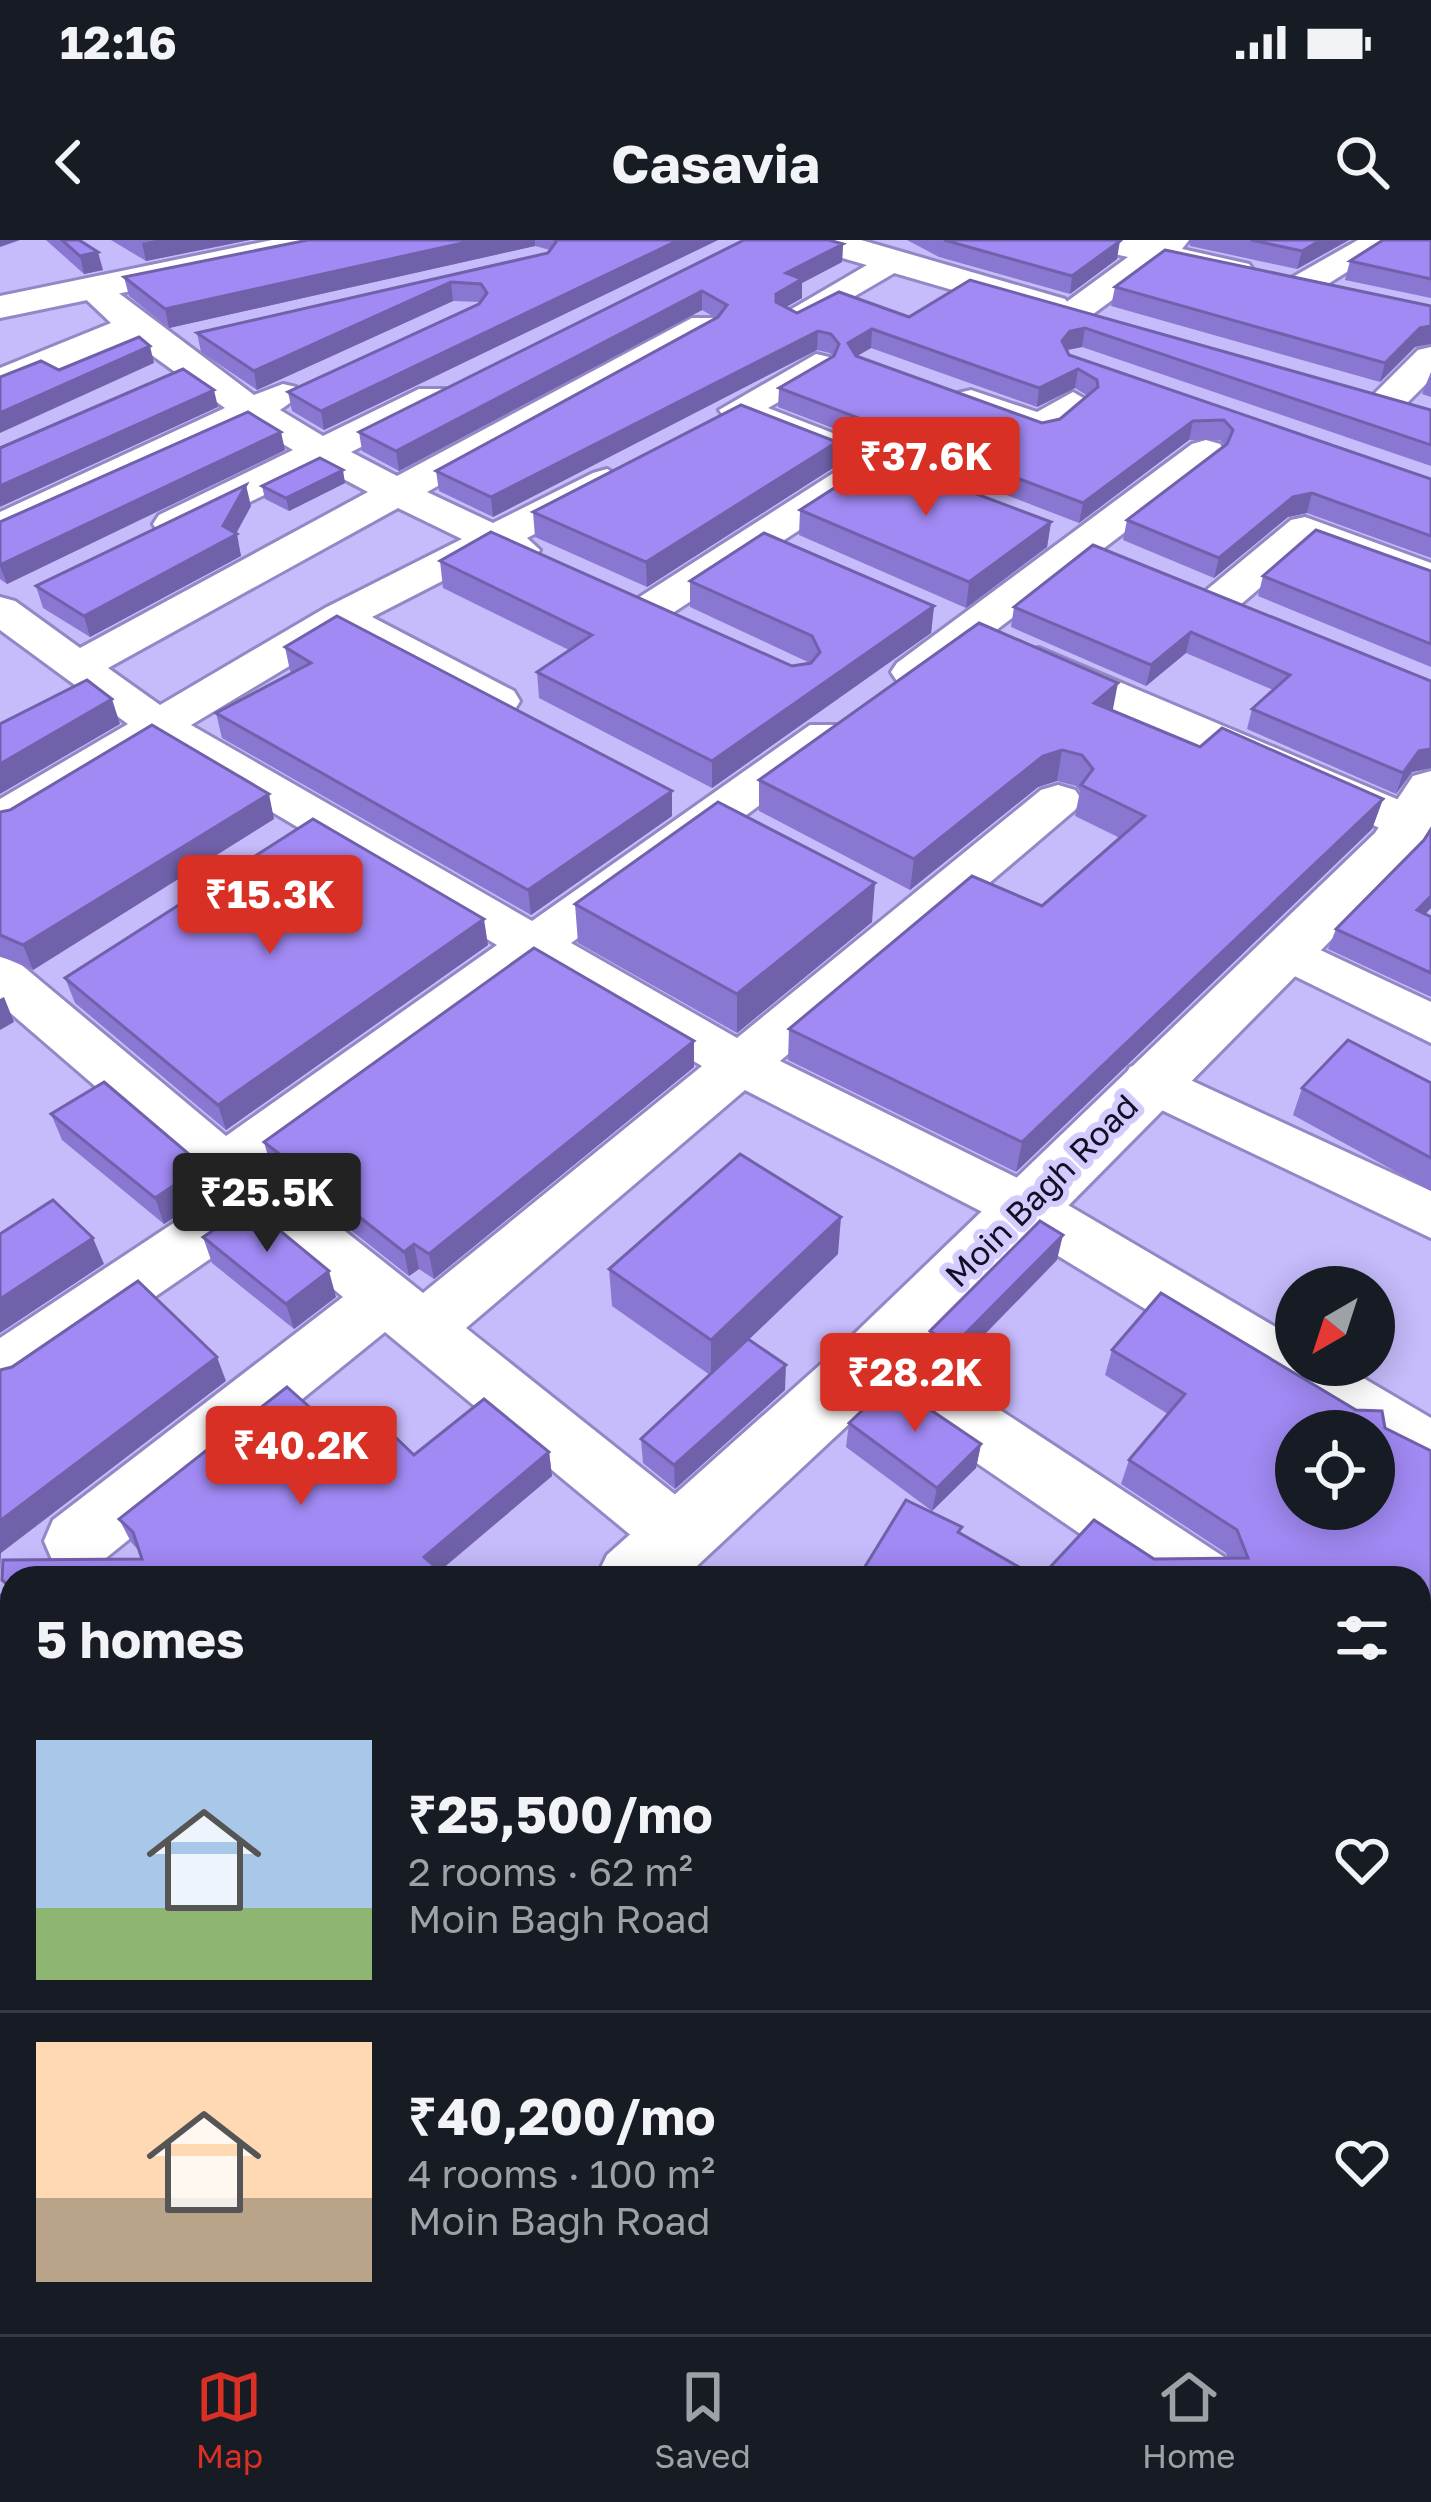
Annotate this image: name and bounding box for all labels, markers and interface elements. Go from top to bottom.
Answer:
text: 12:16 [60,15,177,69]
icon: back [36,129,102,195]
icon: search [1329,129,1395,195]
text: Casavia [611,130,820,195]
pin: ₹37.6K [828,417,1024,519]
text: ₹37.6K [860,432,992,479]
pin: ₹15.3K [172,855,368,957]
text: ₹15.3K [205,870,335,917]
street label: Moin Bagh Road [937,1086,1145,1294]
pin: ₹25.5K [169,1153,365,1255]
text: ₹25.5K [200,1168,334,1215]
north arrow [1275,1266,1395,1386]
map controls [1275,1266,1395,1530]
pin: ₹28.2K [817,1333,1013,1435]
text: ₹28.2K [847,1348,983,1395]
pin: ₹40.2K [203,1406,399,1508]
button: locate [1275,1410,1395,1530]
text: ₹40.2K [233,1421,369,1468]
icon: filters [1329,1605,1395,1671]
text: 5 homes [36,1608,245,1669]
text: ₹25,500/mo [408,1783,713,1844]
icon: home [132,1788,276,1932]
icon: heart [1329,1827,1395,1893]
text: 2 rooms · 62 m² [408,1848,693,1895]
text: Moin Bagh Road [408,1895,711,1942]
text: ₹40,200/mo [408,2085,716,2146]
icon: home [132,2090,276,2234]
icon: heart [1329,2129,1395,2195]
text: 4 rooms · 100 m² [408,2150,715,2197]
text: Moin Bagh Road [408,2197,711,2244]
tab: Map [196,2364,263,2475]
tab: Saved [654,2364,751,2475]
tab: Home [1142,2364,1235,2475]

